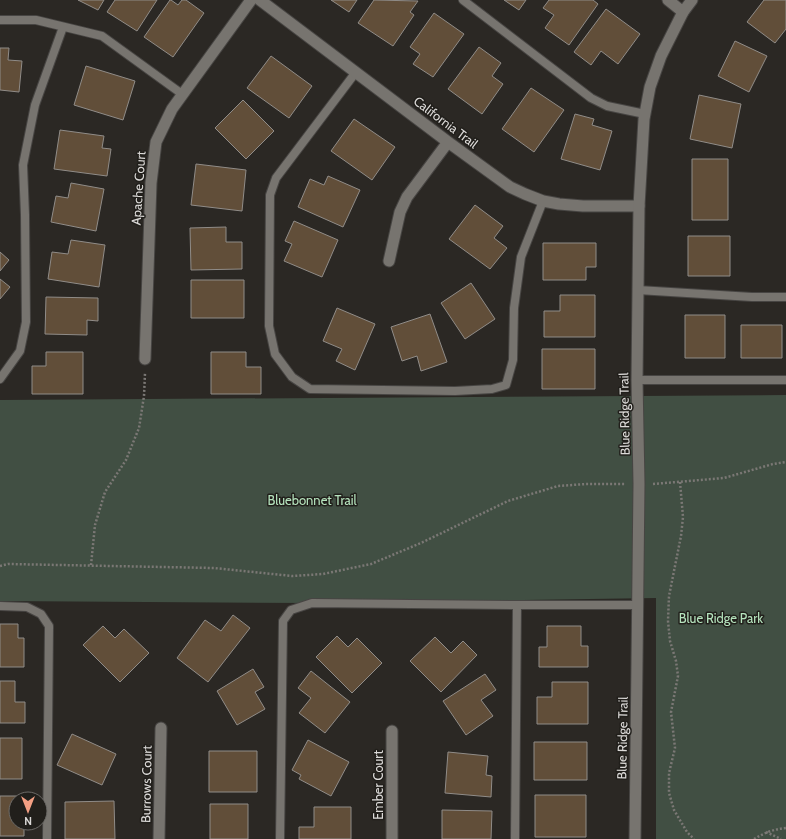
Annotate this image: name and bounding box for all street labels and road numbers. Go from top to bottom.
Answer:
street label: California Trail [411,93,481,151]
street label: Apache Court [127,150,149,226]
street label: Blue Ridge Trail [615,372,633,456]
street label: Blue Ridge Trail [613,696,631,780]
street label: Burrows Court [137,744,155,823]
street label: Ember Court [370,750,386,820]

